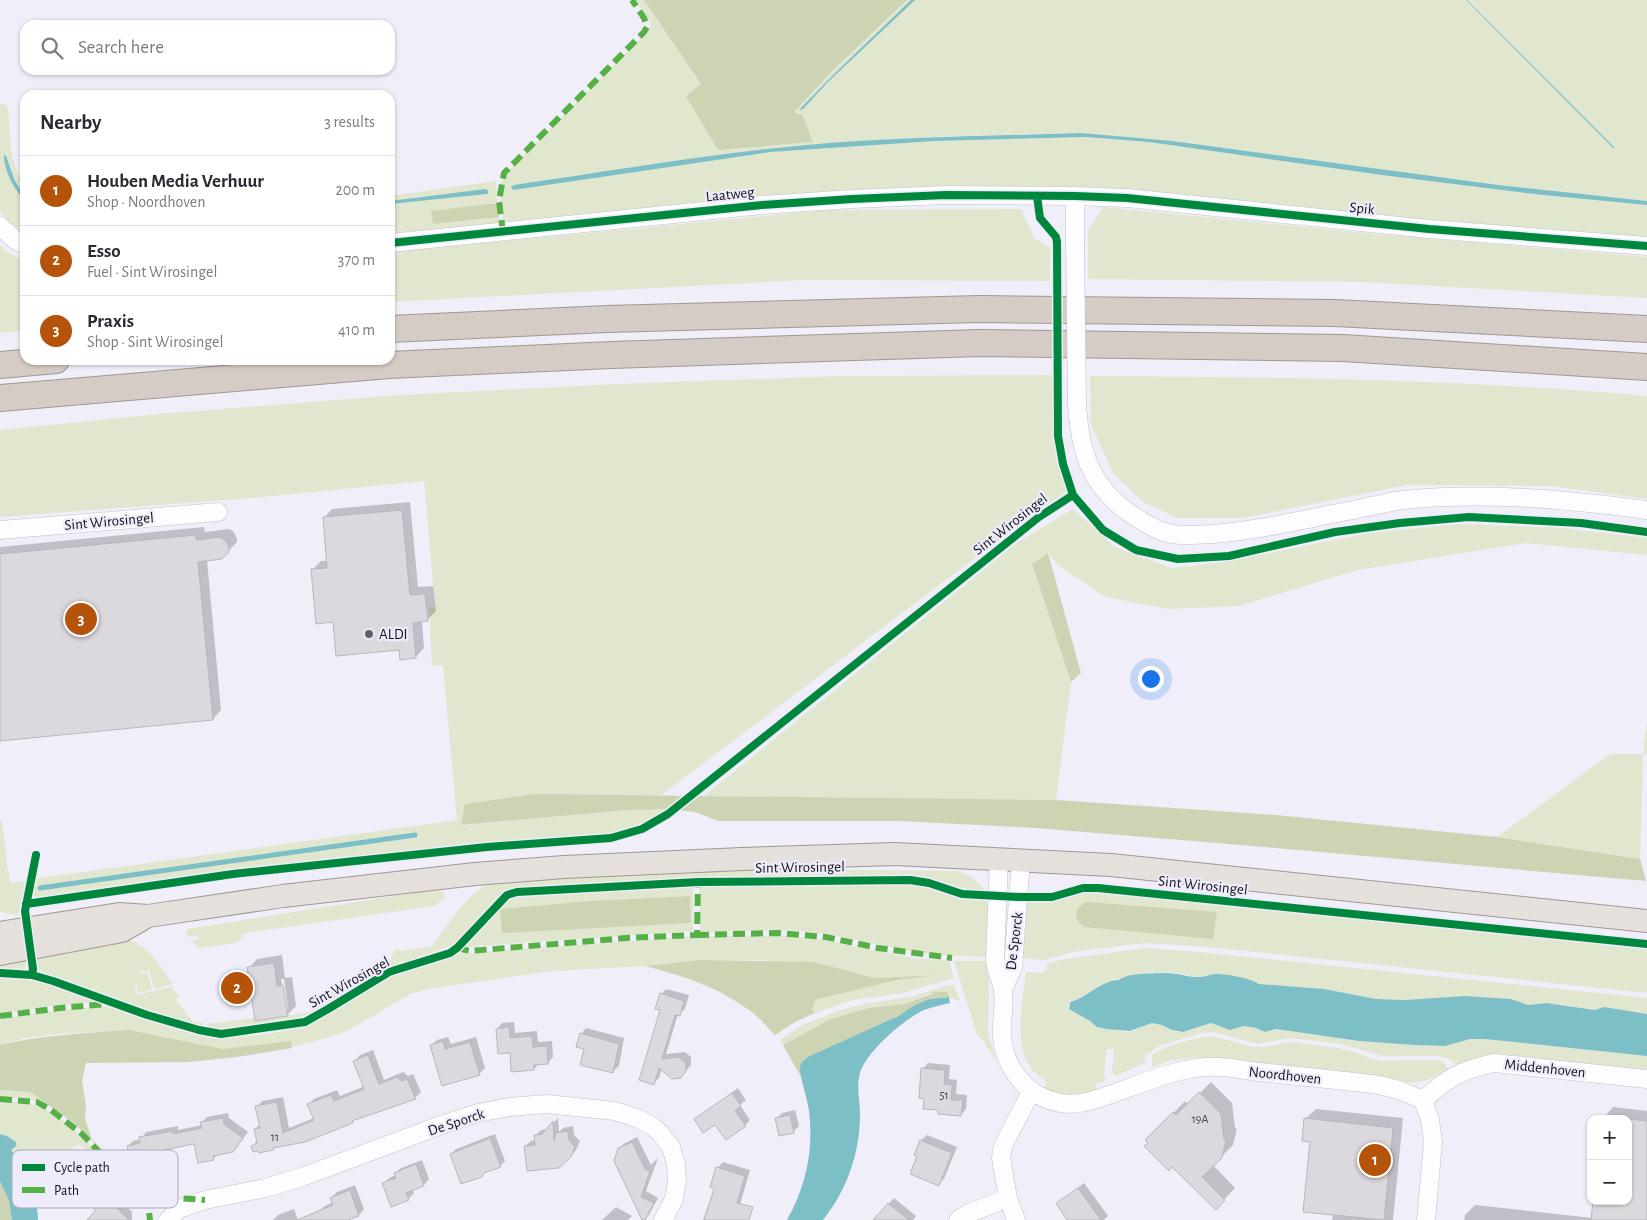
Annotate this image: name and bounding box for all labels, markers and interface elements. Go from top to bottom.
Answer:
search box [20,20,395,75]
icon: search [38,34,66,62]
text: Search here [78,38,164,57]
text: Nearby [40,112,101,133]
text: 3 results [324,114,375,130]
text: Houben Media Verhuur [87,172,264,191]
text: 1 [53,182,59,198]
text: 200 m [335,182,375,198]
street label: Laatweg [705,184,756,205]
text: Shop · Noordhoven [87,194,205,210]
street label: Spik [1349,200,1375,217]
text: Esso [87,242,121,261]
text: 2 [52,252,60,268]
text: 370 m [338,252,375,268]
text: Fuel · Sint Wirosingel [87,264,217,280]
text: Praxis [87,312,134,331]
text: 3 [53,322,59,338]
text: 410 m [338,322,375,338]
text: Shop · Sint Wirosingel [87,334,223,350]
street label: Sint Wirosingel [970,491,1050,558]
street label: Sint Wirosingel [64,510,154,533]
pin: 3 [65,600,97,638]
place label: ALDI [379,627,408,642]
marker: ALDI [363,628,375,640]
your location [1138,666,1164,692]
street label: Sint Wirosingel [755,859,845,876]
street label: Sint Wirosingel [1158,873,1248,898]
street label: De Sporck [1003,911,1026,971]
street label: Sint Wirosingel [306,954,392,1011]
pin: 2 [221,969,253,1007]
street label: Middenhoven [1504,1057,1586,1080]
street label: Noordhoven [1248,1064,1322,1087]
house number: 51 [939,1089,949,1101]
street label: De Sporck [426,1106,486,1139]
house number: 19A [1192,1113,1208,1125]
map controls [1587,1115,1632,1205]
button: + [1587,1115,1632,1160]
house number: 11 [271,1131,279,1143]
pin: 1 [1359,1141,1391,1179]
legend [12,1150,178,1208]
button: − [1587,1160,1632,1205]
text: Cycle path [54,1161,110,1175]
text: Path [54,1184,79,1198]

